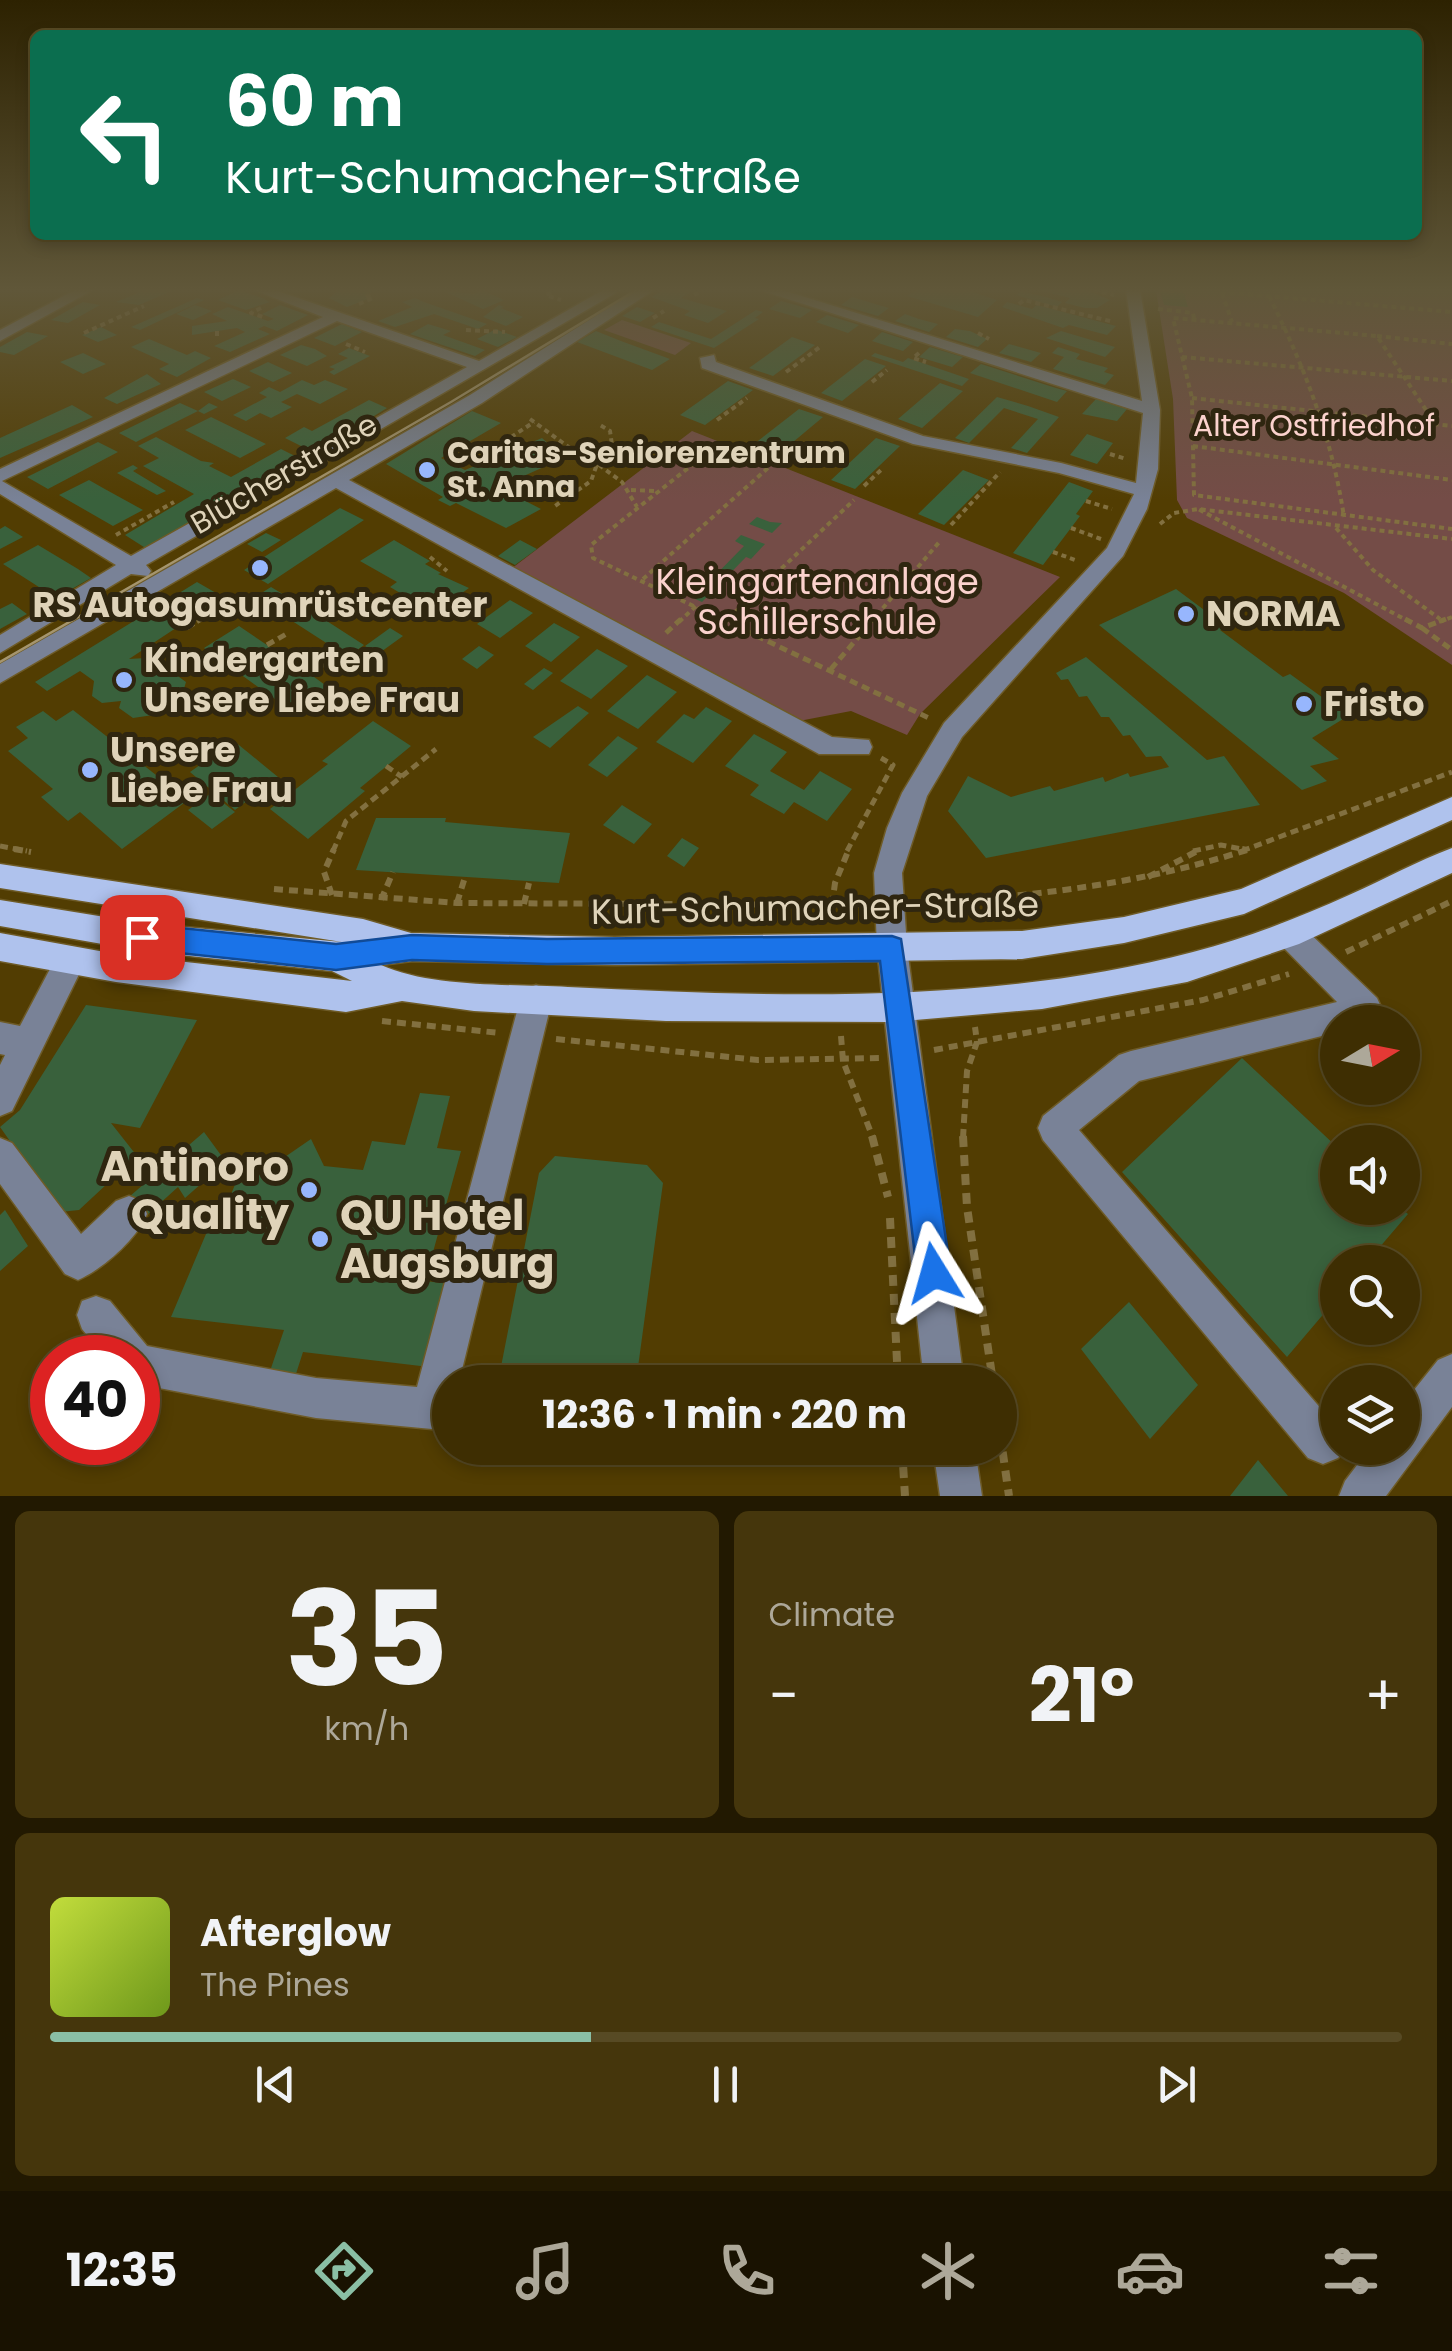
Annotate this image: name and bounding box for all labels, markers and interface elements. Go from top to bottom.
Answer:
text: 60 m [225,52,404,151]
icon: left [60,70,190,200]
text: Kurt-Schumacher-Straße [225,146,801,209]
street label: Blücherstraße [182,403,385,544]
park label: Alter Ostfriedhof [1193,404,1435,447]
place label: Caritas-Seniorenzentrum St. Anna [447,431,846,508]
marker: Caritas-Seniorenzentrum St. Anna [416,459,438,481]
marker: RS Autogasumrüstcenter [249,557,271,579]
park label: Kleingartenanlage Schillerschule [655,557,979,646]
place label: RS Autogasumrüstcenter [33,580,487,629]
place label: NORMA [1206,589,1341,638]
marker: NORMA [1175,603,1197,625]
place label: Kindergarten Unsere Liebe Frau [144,635,460,724]
marker: Kindergarten Unsere Liebe Frau [113,669,135,691]
place label: Fristo [1324,679,1425,728]
marker: Fristo [1293,693,1315,715]
place label: Unsere Liebe Frau [110,725,293,814]
marker: Unsere Liebe Frau [79,759,101,781]
street label: Kurt-Schumacher-Straße [591,879,1039,936]
pin [100,895,185,980]
icon: arrive [115,910,170,965]
north arrow [1320,1005,1420,1105]
map controls [1320,1005,1420,1465]
button: sound [1320,1125,1420,1225]
place label: Antinoro Quality [101,1137,289,1244]
marker: Antinoro Quality [298,1179,320,1201]
place label: QU Hotel Augsburg [340,1186,555,1293]
position arrow [882,1221,986,1325]
marker: QU Hotel Augsburg [309,1228,331,1250]
button: search [1320,1245,1420,1345]
speed limit sign: 40 [30,1335,160,1465]
button: layers [1320,1365,1420,1465]
text: 12:36 · 1 min · 220 m [542,1388,907,1441]
text: 35 [285,1548,448,1731]
text: Climate [769,1592,895,1637]
text: 21° [1029,1643,1135,1748]
text: − [769,1657,799,1734]
text: + [1364,1657,1402,1734]
text: km/h [324,1706,409,1751]
text: Afterglow [200,1906,391,1959]
text: The Pines [200,1962,350,2007]
icon: previous [248,2057,303,2112]
icon: pause [698,2057,753,2112]
icon: next [1149,2057,1204,2112]
icon: directions [309,2236,379,2306]
icon: music [510,2236,580,2306]
icon: phone [712,2236,782,2306]
icon: climate [913,2236,983,2306]
icon: car [1115,2236,1185,2306]
icon: filters [1316,2236,1386,2306]
text: 12:35 [66,2239,178,2302]

